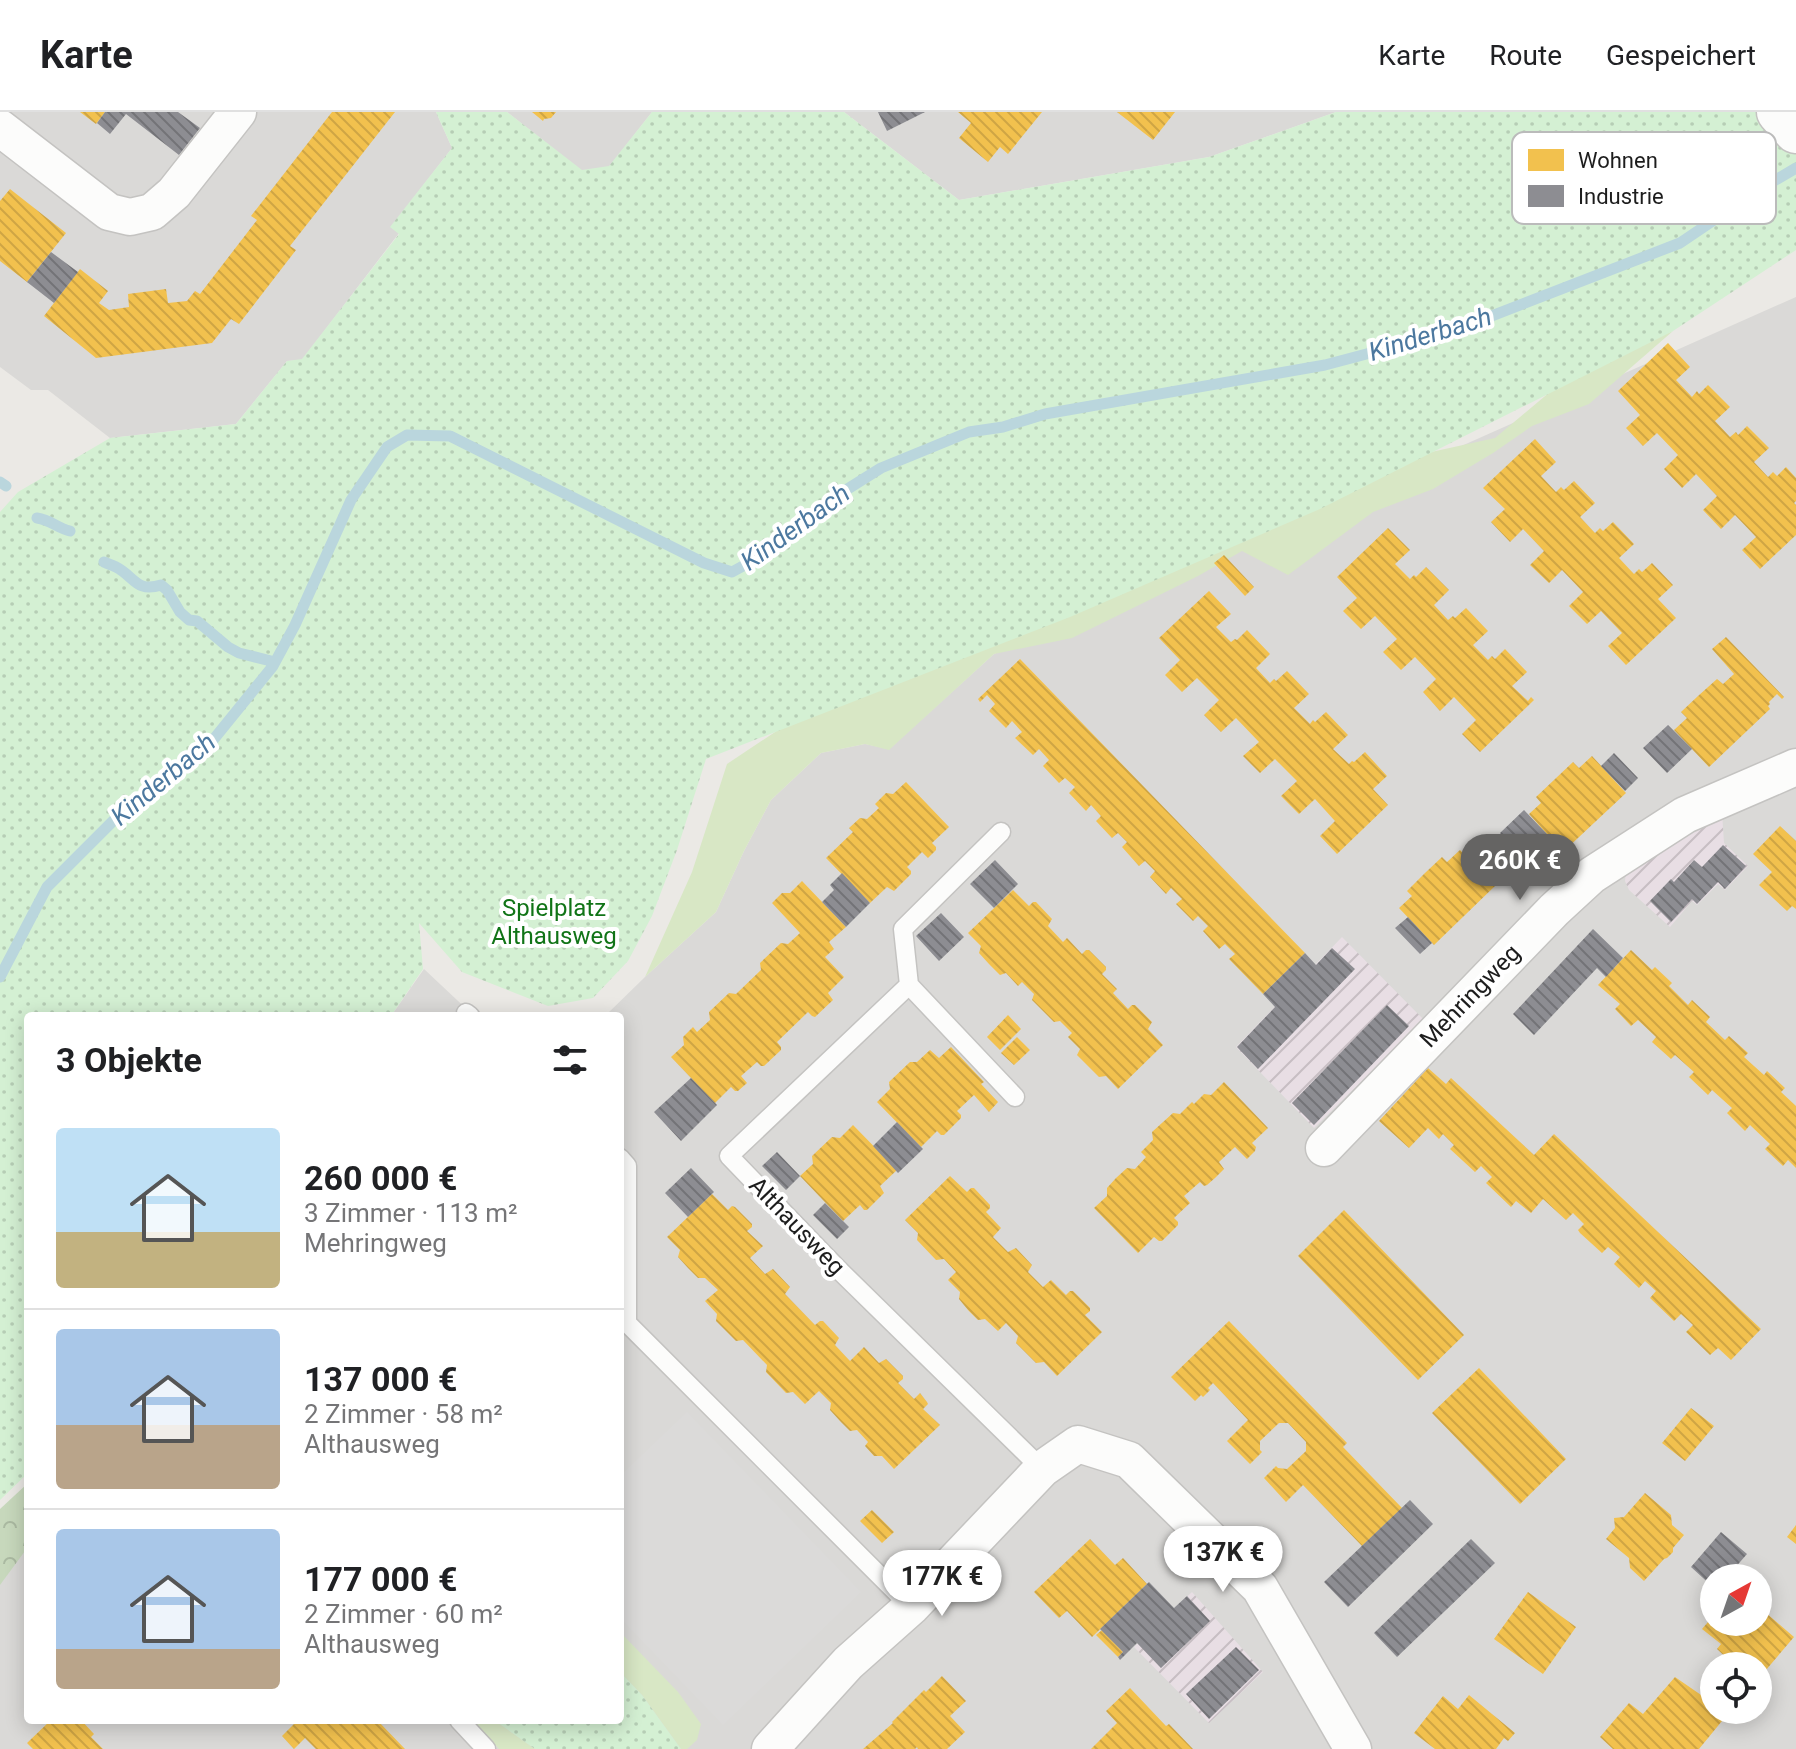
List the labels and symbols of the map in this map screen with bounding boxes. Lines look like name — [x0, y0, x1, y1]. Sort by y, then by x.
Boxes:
legend — [1512, 132, 1776, 224]
text: Wohnen — [1578, 148, 1658, 173]
text: Industrie — [1578, 184, 1664, 209]
water label: Kinderbach — [1365, 301, 1495, 367]
water label: Kinderbach — [735, 478, 855, 576]
water label: Kinderbach — [105, 727, 221, 831]
pin: 260K € — [1455, 834, 1585, 902]
park label: Spielplatz Althausweg — [491, 894, 617, 950]
street label: Mehringweg — [1414, 939, 1526, 1053]
street label: Althausweg — [743, 1171, 851, 1281]
pin: 137K € — [1158, 1526, 1288, 1594]
pin: 177K € — [877, 1550, 1007, 1618]
north arrow — [1700, 1564, 1772, 1636]

